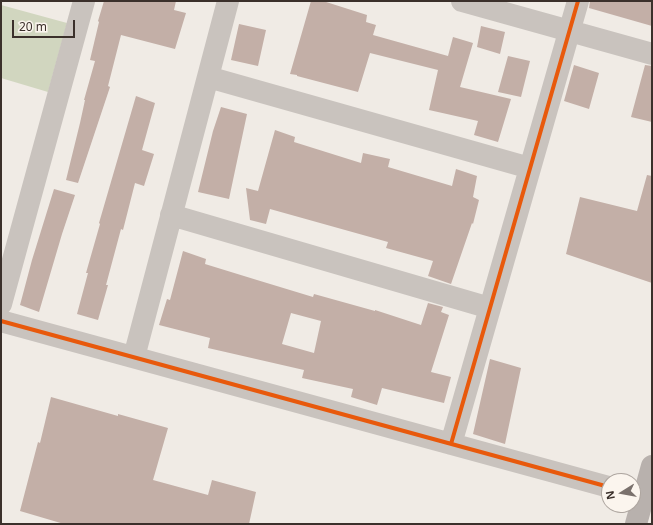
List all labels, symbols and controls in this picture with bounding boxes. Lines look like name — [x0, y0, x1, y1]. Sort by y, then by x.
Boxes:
scale bar — [14, 12, 77, 38]
text: 20 m — [19, 18, 47, 35]
north arrow — [601, 473, 641, 513]
text: N — [601, 489, 618, 501]

